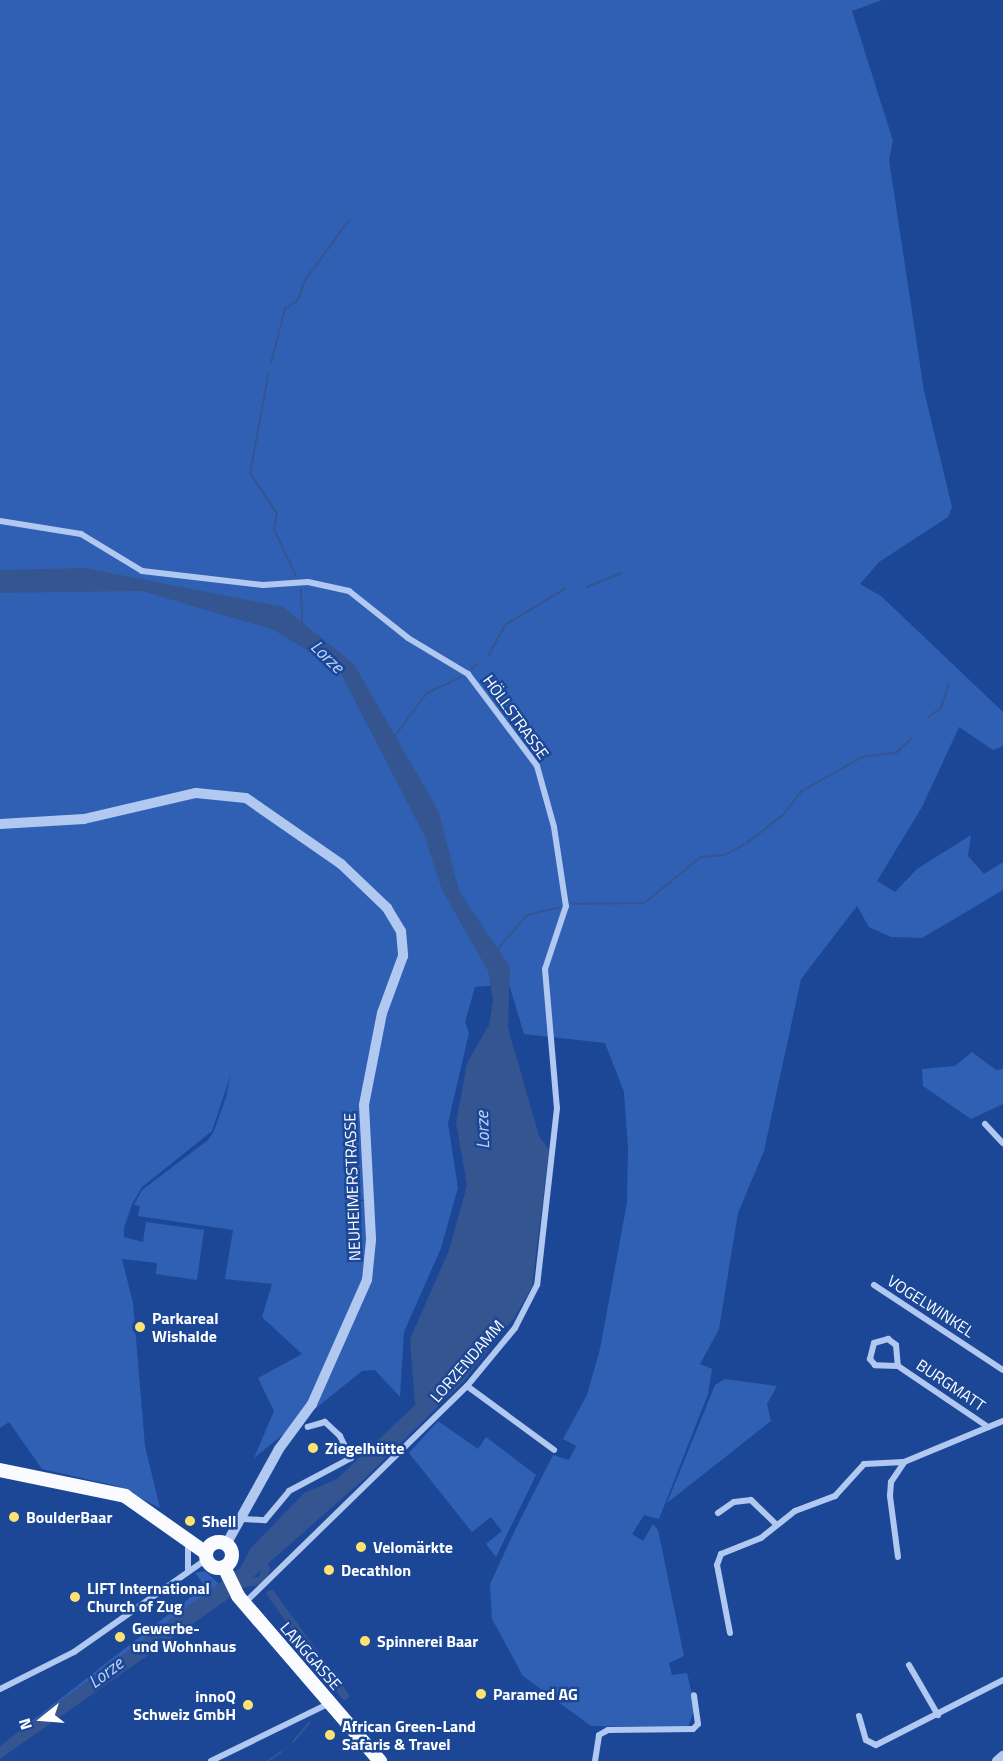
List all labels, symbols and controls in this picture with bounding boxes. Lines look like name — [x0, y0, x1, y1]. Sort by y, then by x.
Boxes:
water label: Lorze — [306, 636, 348, 678]
street label: HÖLLSTRASSE — [479, 671, 553, 763]
water label: Lorze — [472, 1111, 494, 1149]
street label: NEUHEIMERSTRASSE — [340, 1113, 364, 1261]
street label: VOGELWINKEL — [884, 1271, 978, 1341]
place label: Parkareal Wishalde — [152, 1308, 218, 1346]
street label: LORZENDAMM — [426, 1316, 508, 1406]
marker: Parkareal Wishalde — [133, 1320, 147, 1334]
street label: BURGMATT — [913, 1355, 989, 1415]
place label: Ziegelhütte — [325, 1438, 404, 1458]
marker: Ziegelhütte — [306, 1441, 320, 1455]
place label: BoulderBaar — [26, 1507, 112, 1527]
marker: BoulderBaar — [7, 1510, 21, 1524]
place label: Shell — [202, 1511, 236, 1531]
marker: Shell — [183, 1514, 197, 1528]
place label: Velomärkte — [373, 1537, 453, 1557]
marker: Velomärkte — [354, 1540, 368, 1554]
place label: Decathlon — [341, 1560, 411, 1580]
marker: Decathlon — [322, 1563, 336, 1577]
place label: LIFT International Church of Zug — [87, 1578, 210, 1616]
marker: LIFT International Church of Zug — [68, 1590, 82, 1604]
place label: Gewerbe- und Wohnhaus — [132, 1618, 236, 1656]
street label: LANGGASSE — [276, 1618, 346, 1694]
marker: Gewerbe- und Wohnhaus — [113, 1630, 127, 1644]
place label: Spinnerei Baar — [377, 1631, 478, 1651]
marker: Spinnerei Baar — [358, 1634, 372, 1648]
water label: Lorze — [84, 1653, 128, 1693]
place label: Paramed AG — [493, 1684, 578, 1704]
place label: innoQ Schweiz GmbH — [133, 1686, 236, 1724]
marker: Paramed AG — [474, 1687, 488, 1701]
north arrow — [12, 1689, 72, 1749]
marker: innoQ Schweiz GmbH — [241, 1698, 255, 1712]
text: N — [12, 1715, 38, 1733]
place label: African Green-Land Safaris & Travel — [342, 1716, 476, 1754]
marker: African Green-Land Safaris & Travel — [323, 1728, 337, 1742]

